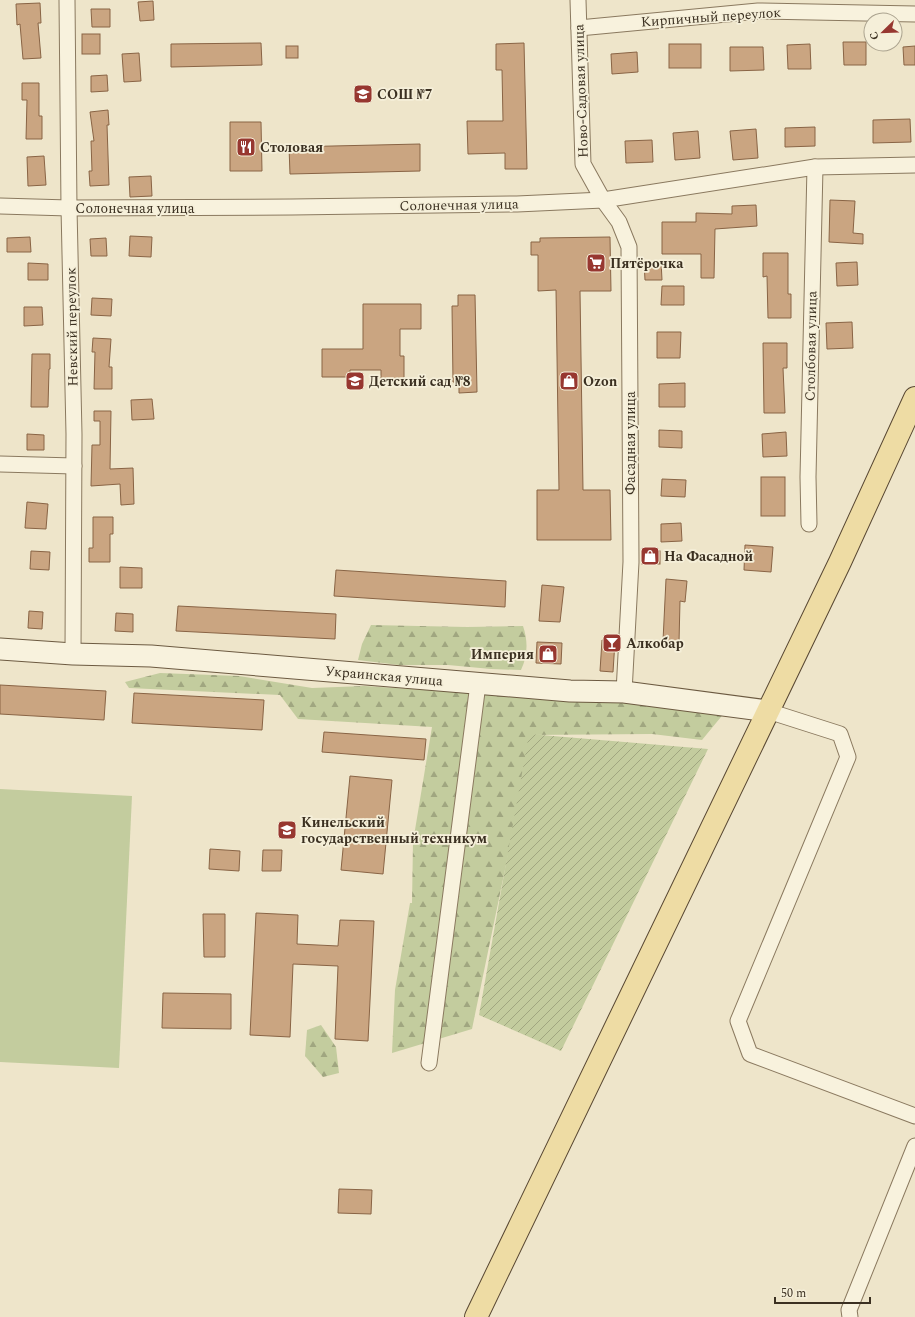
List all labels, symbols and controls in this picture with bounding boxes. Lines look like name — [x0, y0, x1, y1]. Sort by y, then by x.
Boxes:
street label: Кирпичный переулок — [640, 2, 782, 32]
north arrow — [863, 12, 903, 52]
street label: Ново-Садовая улица — [568, 24, 594, 158]
text: С — [865, 29, 884, 43]
school or university icon: СОШ №7 — [352, 83, 374, 105]
place label: СОШ №7 — [377, 84, 433, 105]
restaurant icon: Столовая — [235, 136, 257, 158]
place label: Столовая — [260, 137, 323, 158]
street label: Солонечная улица — [399, 193, 519, 217]
street label: Солонечная улица — [75, 198, 195, 219]
supermarket icon: Пятёрочка — [585, 252, 607, 274]
place label: Пятёрочка — [610, 253, 684, 274]
street label: Невский переулок — [60, 267, 84, 387]
street label: Столбовая улица — [800, 291, 822, 401]
school or university icon: Детский сад №8 — [344, 370, 366, 392]
shop icon: Ozon — [558, 370, 580, 392]
place label: Детский сад №8 — [369, 371, 471, 392]
place label: Ozon — [583, 371, 618, 392]
street label: Фасадная улица — [620, 391, 641, 495]
shop icon: На Фасадной — [639, 545, 661, 567]
place label: На Фасадной — [664, 546, 753, 567]
bar icon: Алкобар — [601, 632, 623, 654]
place label: Алкобар — [626, 633, 684, 654]
shop icon: Империя — [537, 643, 559, 665]
place label: Империя — [471, 644, 534, 665]
street label: Украинская улица — [324, 660, 444, 692]
place label: Кинельский государственный техникум — [301, 812, 488, 849]
school or university icon: Кинельский государственный техникум — [276, 819, 298, 841]
scale bar — [775, 1279, 870, 1305]
text: 50 m — [781, 1284, 806, 1303]

